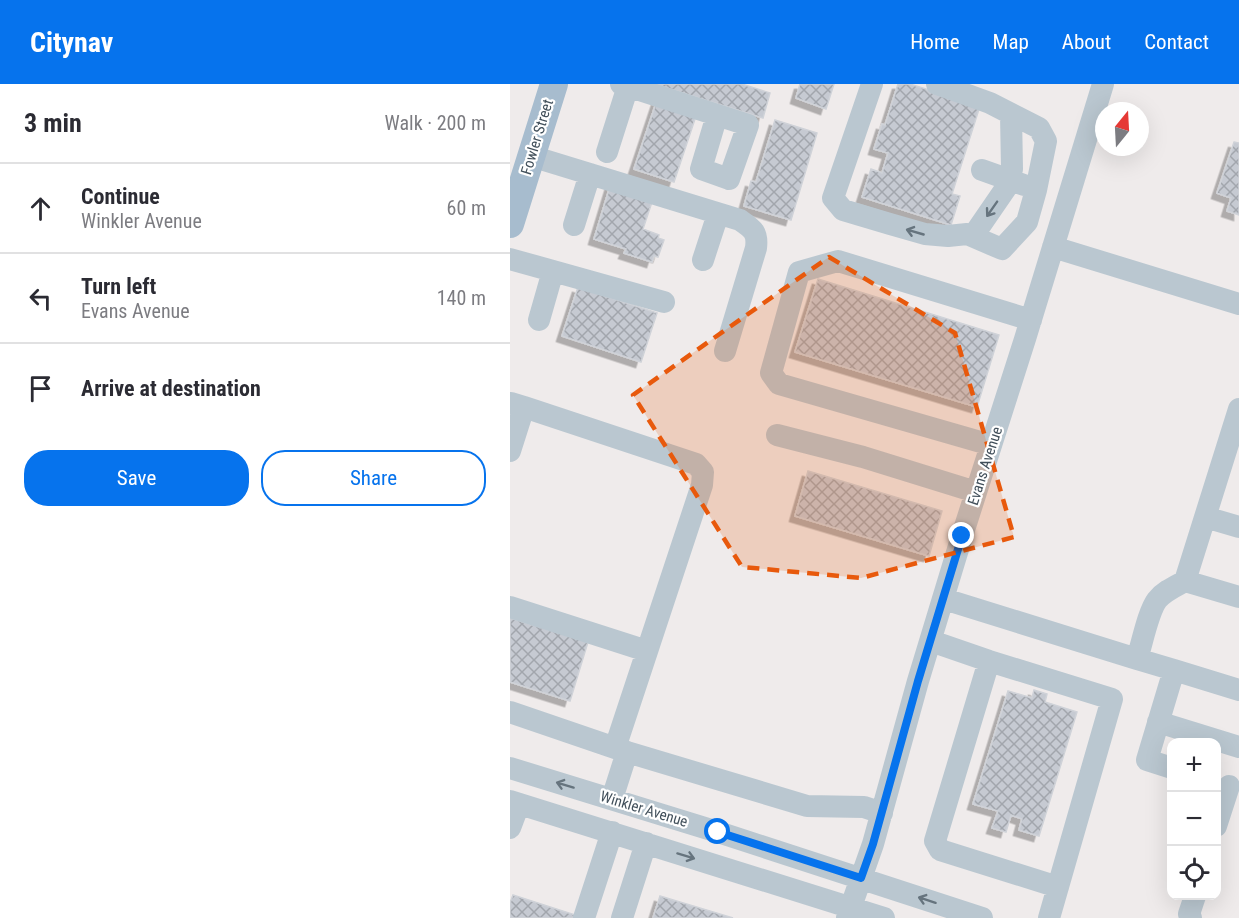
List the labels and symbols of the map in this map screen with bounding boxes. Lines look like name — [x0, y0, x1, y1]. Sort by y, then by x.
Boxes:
street label: Fowler Street — [517, 97, 557, 177]
north arrow — [1095, 102, 1149, 156]
one-way arrow — [986, 200, 998, 217]
one-way arrow — [906, 225, 925, 237]
street label: Evans Avenue — [964, 424, 1006, 508]
route end — [948, 522, 974, 548]
one-way arrow — [555, 779, 574, 790]
street label: Winkler Avenue — [598, 787, 690, 831]
route start — [704, 818, 730, 844]
one-way arrow — [676, 851, 695, 862]
one-way arrow — [918, 894, 937, 905]

